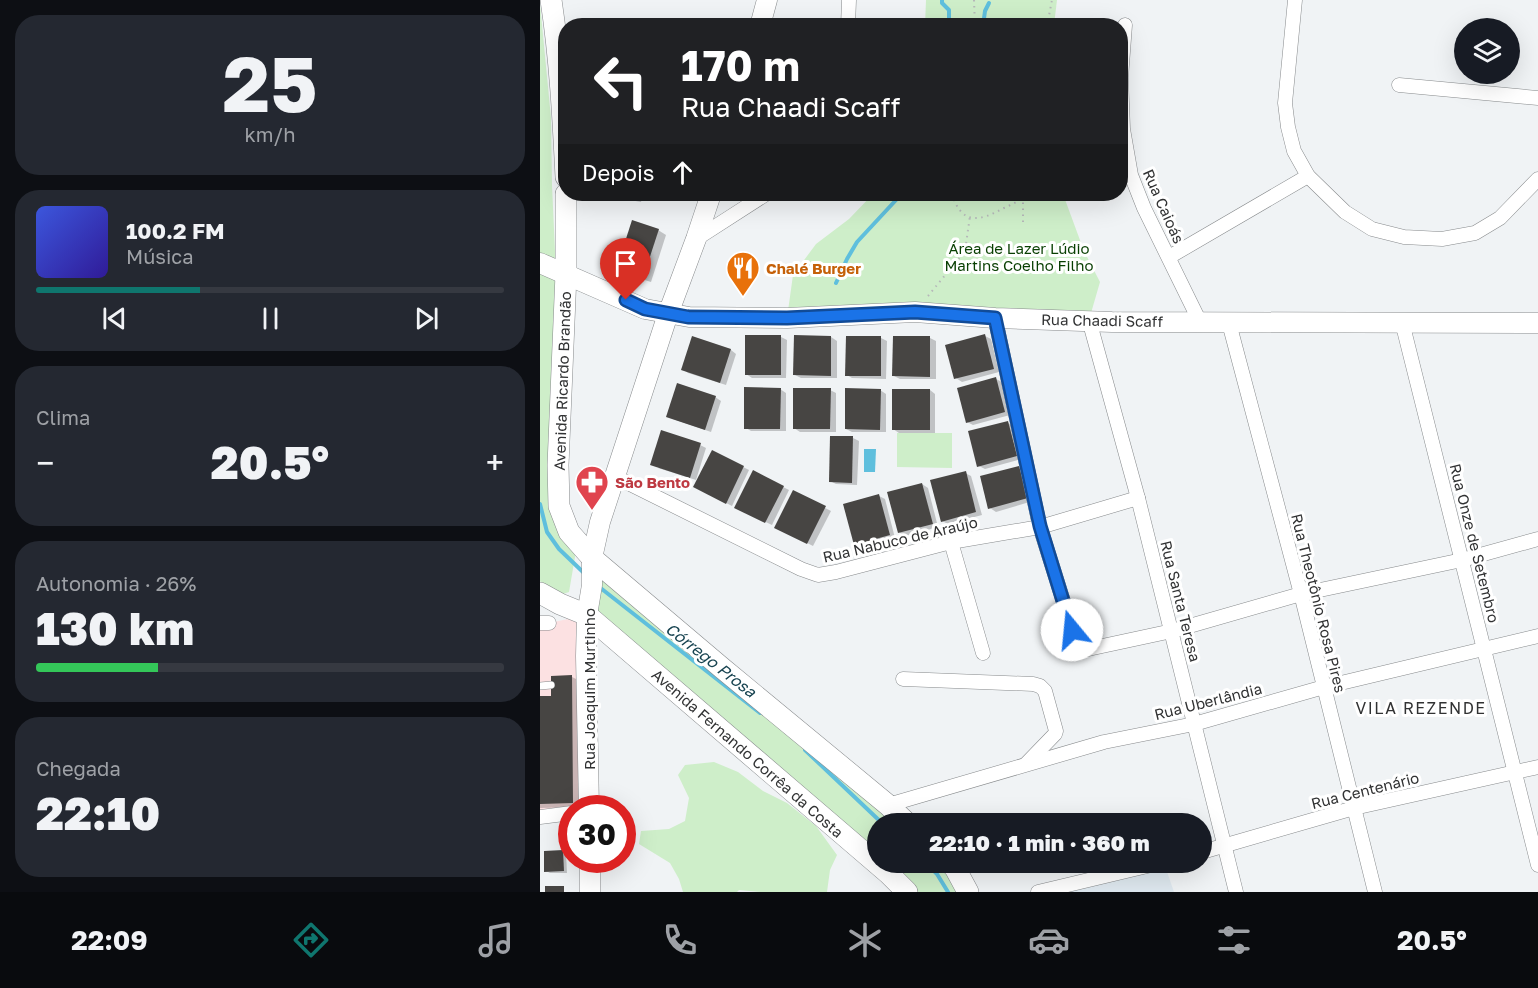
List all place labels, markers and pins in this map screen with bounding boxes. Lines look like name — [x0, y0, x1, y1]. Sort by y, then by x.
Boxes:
pin — [600, 238, 651, 300]
restaurant icon: Chalé Burger — [725, 250, 761, 297]
place label: Chalé Burger — [766, 259, 861, 277]
pharmacy icon: São Bento — [574, 464, 610, 511]
place label: São Bento — [615, 473, 690, 491]

